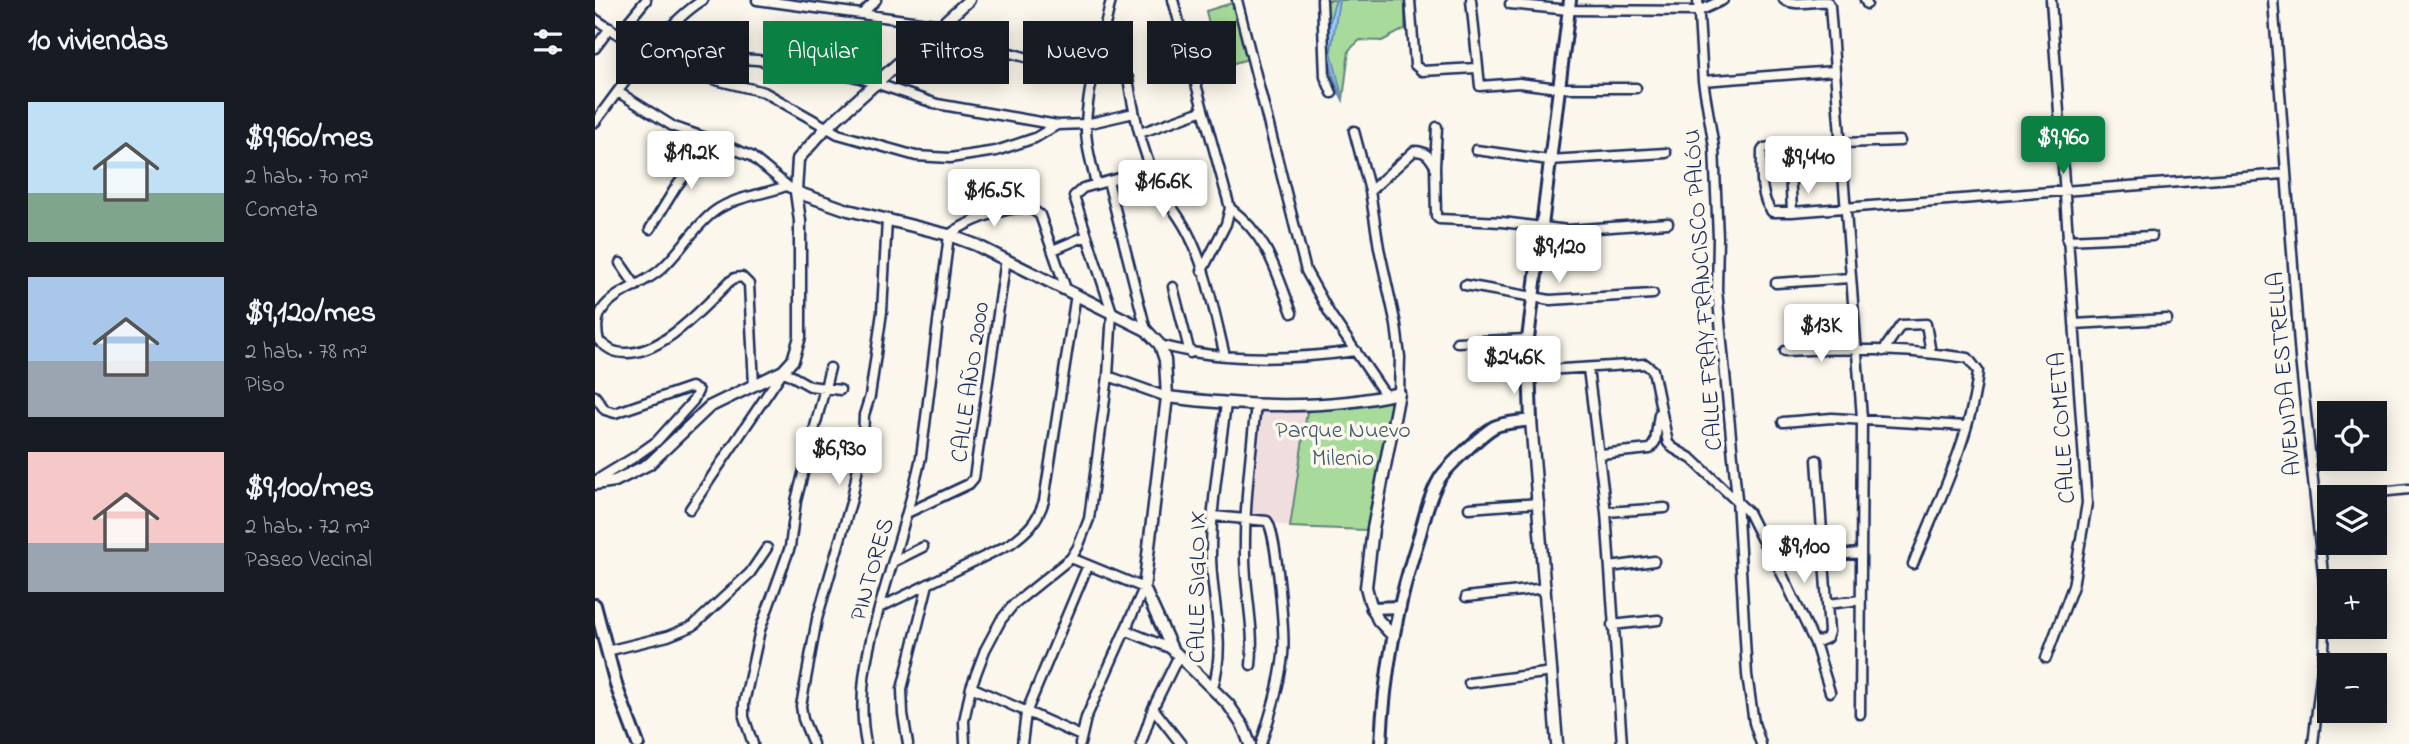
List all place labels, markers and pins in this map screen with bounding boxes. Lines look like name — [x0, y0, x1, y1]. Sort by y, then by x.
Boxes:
pin: $9,960 — [2006, 116, 2120, 176]
pin: $19.2K — [634, 132, 748, 191]
pin: $9,440 — [1751, 136, 1865, 196]
pin: $16.6K — [1106, 160, 1220, 220]
pin: $16.5K — [937, 170, 1051, 229]
pin: $9,120 — [1502, 226, 1616, 285]
pin: $13K — [1780, 304, 1862, 364]
pin: $24.6K — [1457, 336, 1571, 396]
pin: $6,930 — [782, 428, 896, 487]
pin: $9,100 — [1747, 526, 1861, 585]

